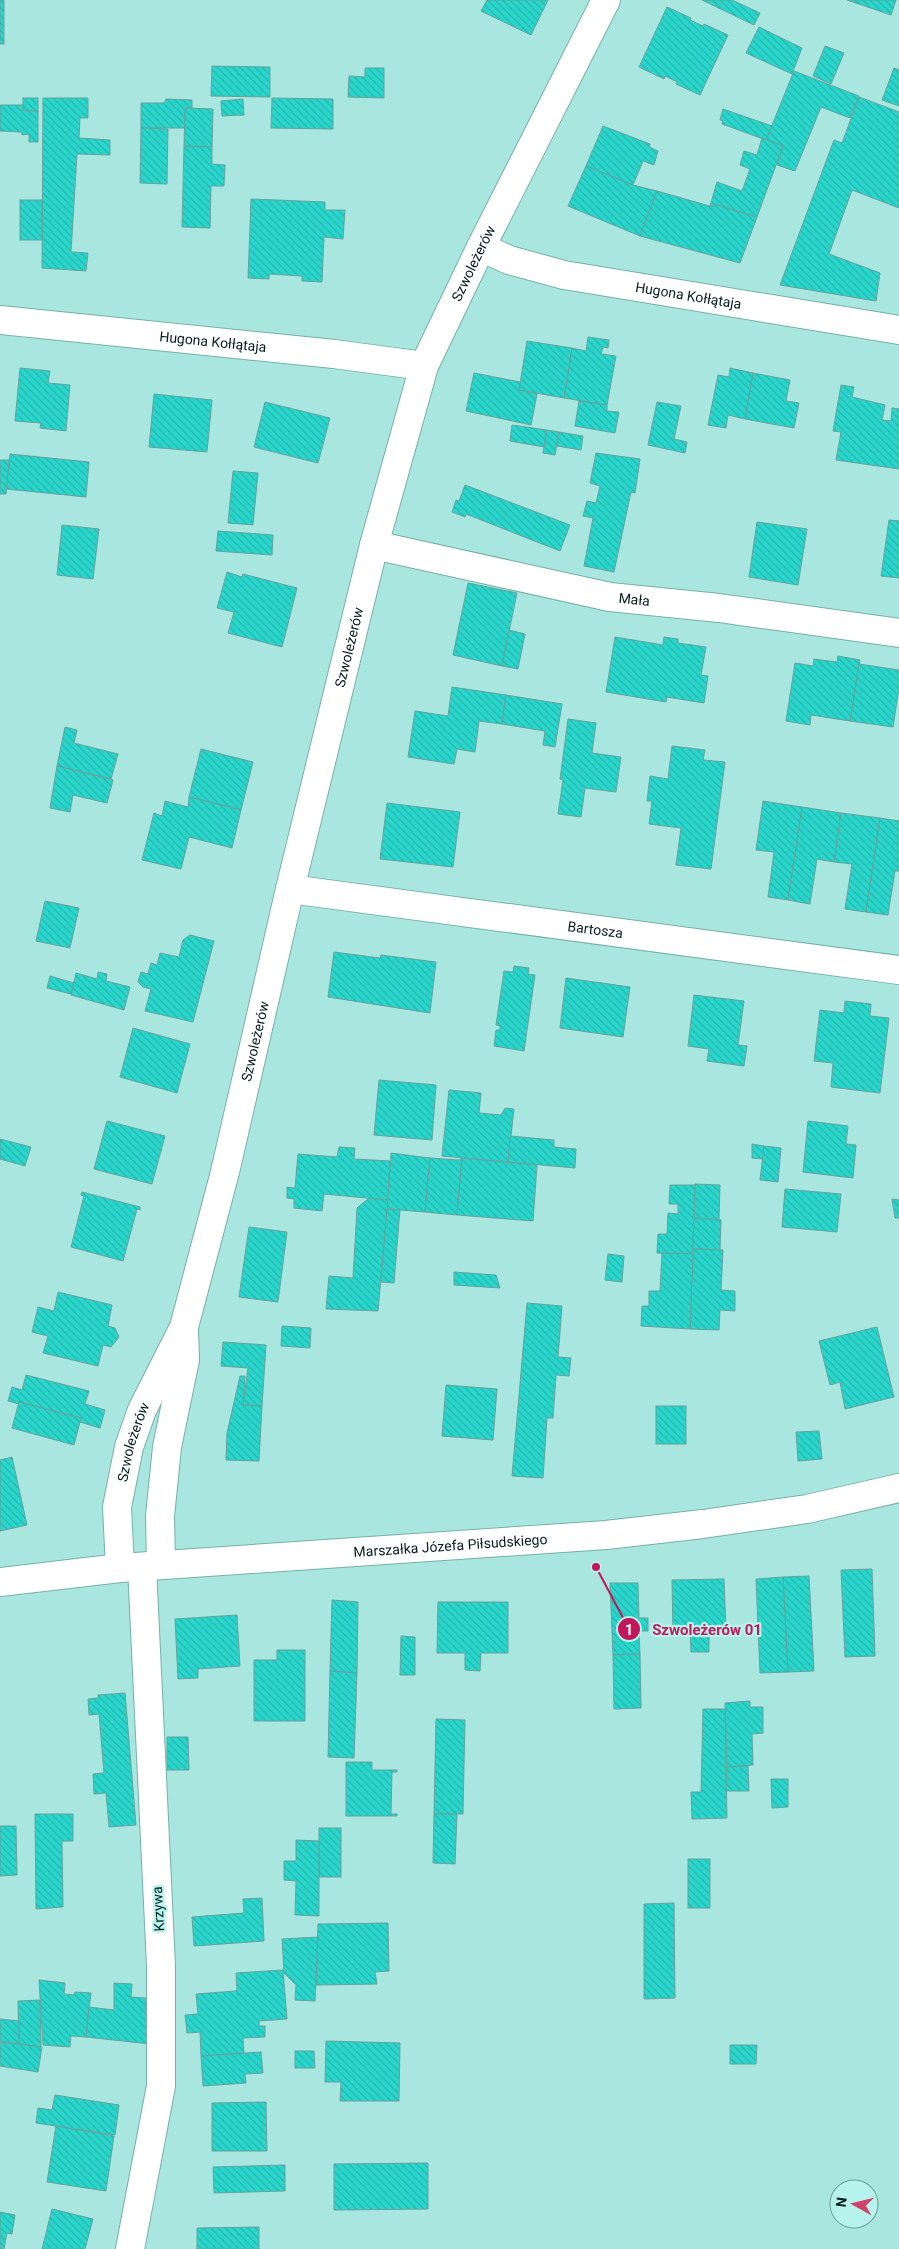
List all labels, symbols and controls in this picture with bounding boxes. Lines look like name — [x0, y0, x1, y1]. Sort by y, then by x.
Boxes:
street label: Szwoleżerów — [448, 223, 499, 304]
street label: Hugona Kołłątaja — [634, 279, 743, 312]
street label: Hugona Kołłątaja — [159, 328, 267, 355]
street label: Mała — [618, 590, 651, 609]
street label: Szwoleżerów — [332, 605, 367, 689]
street label: Bartosza — [567, 918, 624, 941]
street label: Szwoleżerów — [238, 999, 272, 1083]
street label: Szwoleżerów — [114, 1399, 153, 1483]
street label: Marszałka Józefa Piłsudskiego — [353, 1531, 548, 1560]
callout: Szwoleżerów 01 — [617, 1614, 771, 1644]
text: 1 — [625, 1621, 633, 1639]
text: Szwoleżerów 01 — [652, 1621, 762, 1639]
street label: Krzywa — [149, 1886, 167, 1932]
north arrow — [829, 2179, 879, 2229]
text: N — [833, 2196, 850, 2208]

